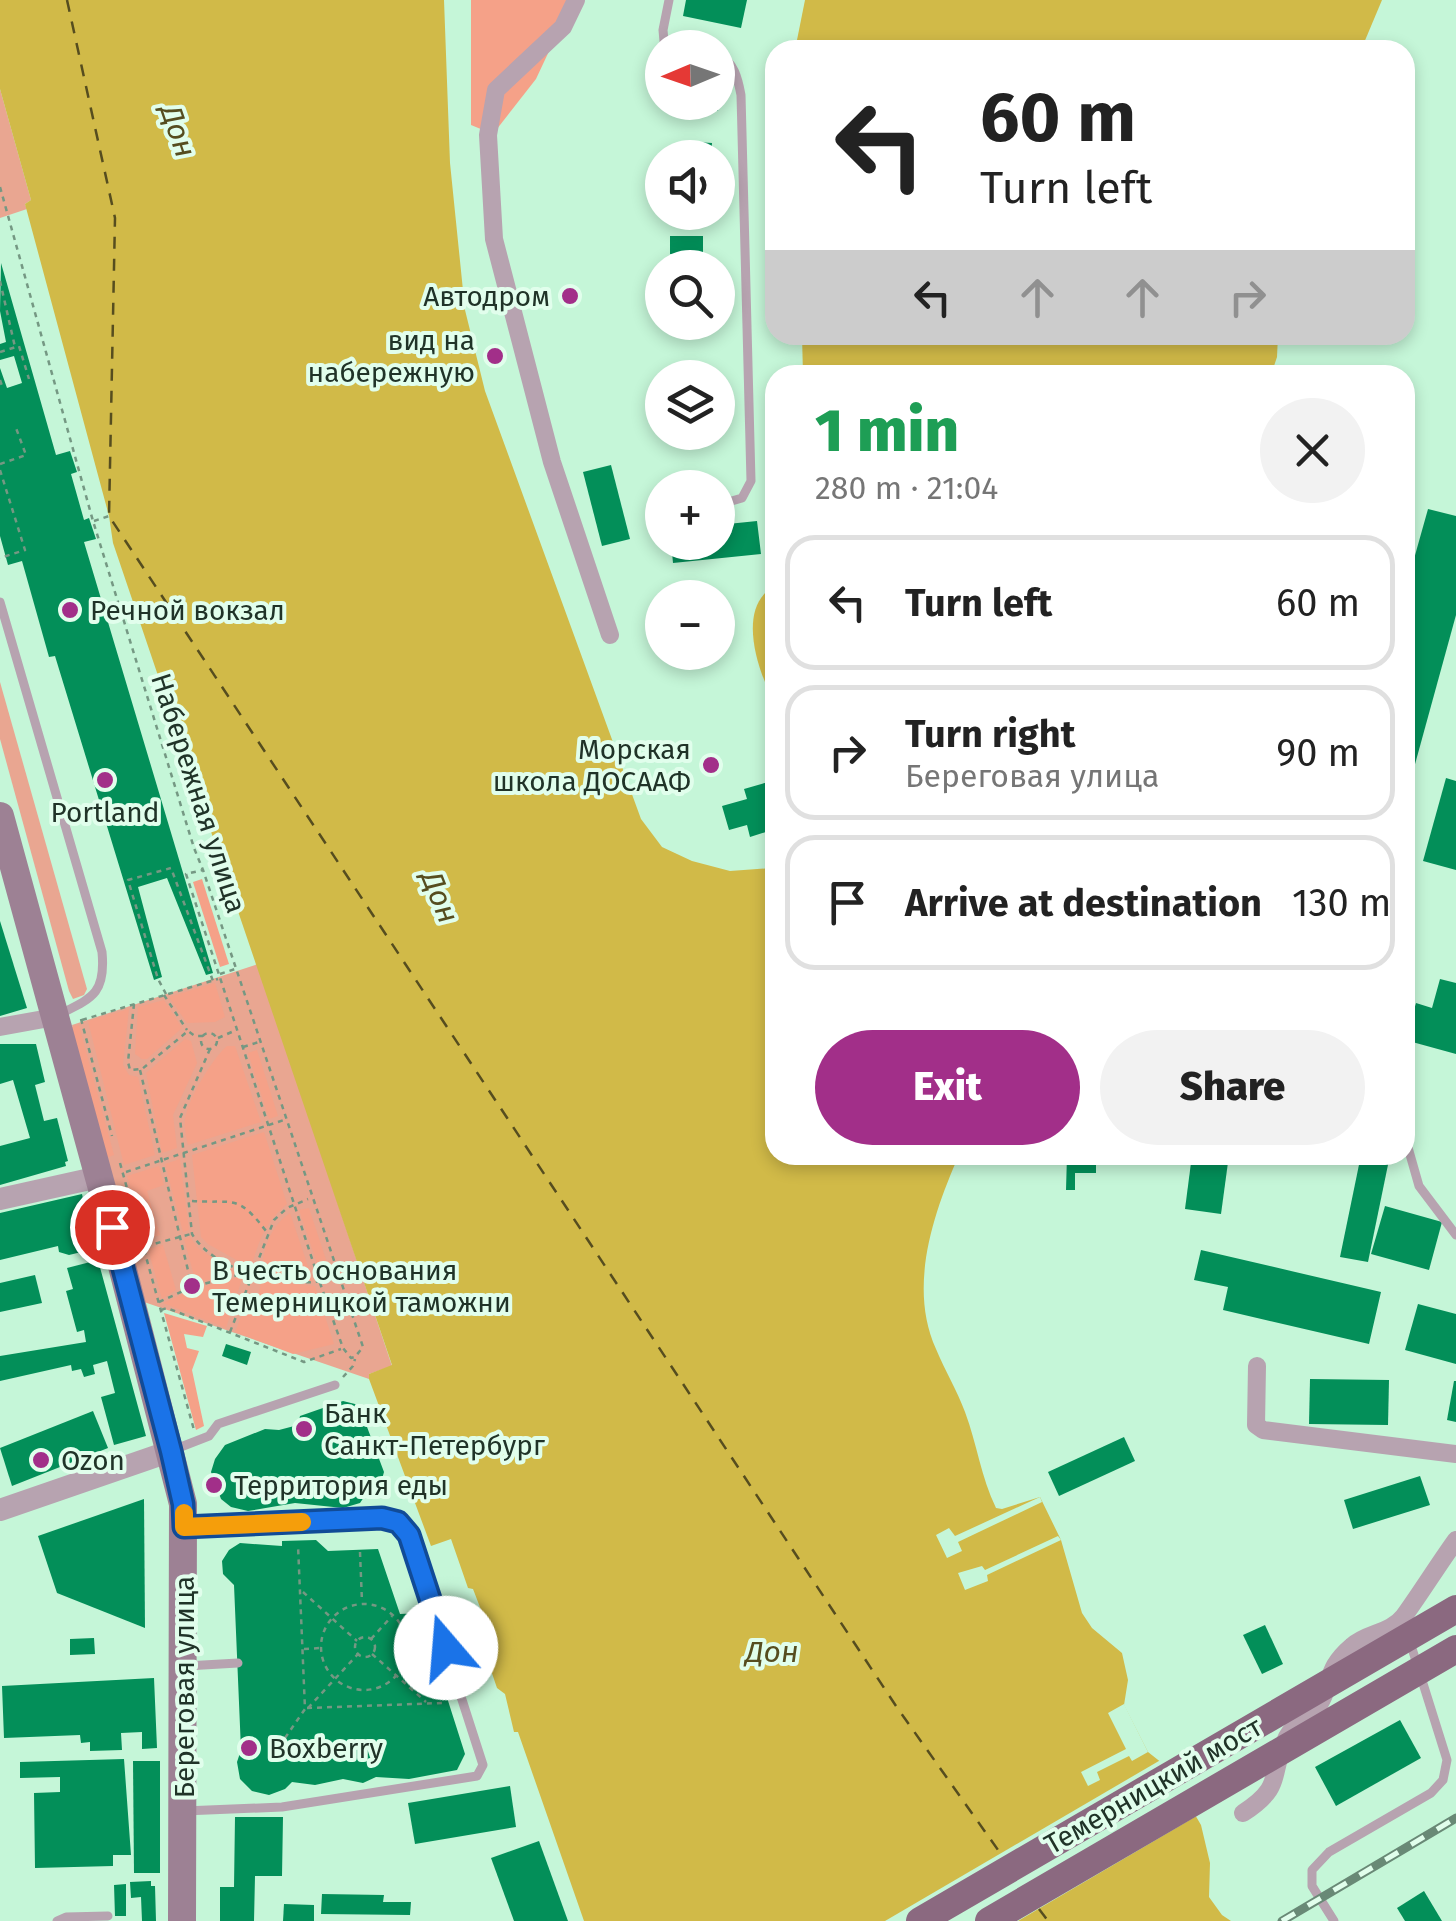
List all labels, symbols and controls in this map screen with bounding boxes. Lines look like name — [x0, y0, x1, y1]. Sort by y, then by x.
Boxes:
north arrow — [645, 30, 735, 120]
map controls — [645, 30, 735, 670]
text: 60 m — [980, 76, 1136, 160]
icon: left — [815, 80, 945, 210]
water label: Дон — [151, 97, 204, 162]
button: sound — [645, 140, 735, 230]
text: Turn left — [980, 161, 1152, 215]
button: search — [645, 250, 735, 340]
icon: left — [905, 270, 960, 325]
icon: ahead — [1010, 270, 1065, 325]
icon: ahead — [1115, 270, 1170, 325]
icon: right — [1220, 270, 1275, 325]
place label: Автодром — [423, 280, 550, 313]
marker: Автодром — [559, 285, 581, 307]
place label: вид на набережную — [308, 324, 475, 389]
marker: вид на набережную — [484, 345, 506, 367]
button: layers — [645, 360, 735, 450]
text: 1 min — [815, 395, 959, 467]
button: close — [1260, 398, 1365, 503]
text: 280 m · 21:04 — [815, 469, 998, 507]
button: + — [645, 470, 735, 560]
icon: left — [820, 575, 875, 630]
button: − — [645, 580, 735, 670]
text: Turn left — [905, 580, 1052, 626]
text: 60 m — [1276, 580, 1360, 626]
place label: Речной вокзал — [90, 594, 285, 627]
marker: Речной вокзал — [59, 599, 81, 621]
street label: Набережная улица — [144, 669, 253, 917]
text: Turn right — [905, 711, 1075, 757]
icon: right — [820, 725, 875, 780]
text: 90 m — [1276, 730, 1360, 776]
place label: Морская школа ДОСААФ — [493, 733, 691, 798]
marker: Морская школа ДОСААФ — [700, 754, 722, 776]
text: Береговая улица — [905, 757, 1159, 795]
marker: Portland — [94, 769, 116, 791]
place label: Portland — [51, 796, 159, 829]
water label: Дон — [412, 863, 467, 928]
icon: arrive — [820, 875, 875, 930]
text: Arrive at destination — [905, 880, 1262, 926]
text: 130 m — [1292, 880, 1391, 926]
button: Exit — [815, 1030, 1080, 1145]
button: Share — [1100, 1030, 1365, 1145]
pin — [70, 1185, 155, 1270]
icon: arrive — [85, 1200, 140, 1255]
place label: В честь основания Темерницкой таможни — [212, 1254, 511, 1319]
marker: В честь основания Темерницкой таможни — [181, 1275, 203, 1297]
place label: Банк Санкт-Петербург — [324, 1397, 545, 1462]
marker: Банк Санкт-Петербург — [293, 1418, 315, 1440]
place label: Ozon — [61, 1444, 125, 1477]
marker: Ozon — [30, 1449, 52, 1471]
place label: Территория еды — [234, 1469, 448, 1502]
marker: Территория еды — [203, 1474, 225, 1496]
street label: Береговая улица — [168, 1576, 201, 1798]
position arrow — [394, 1596, 498, 1700]
water label: Дон — [742, 1634, 799, 1670]
street label: Темерницкий мост — [1039, 1710, 1268, 1861]
place label: Boxberry — [269, 1732, 383, 1765]
marker: Boxberry — [238, 1737, 260, 1759]

